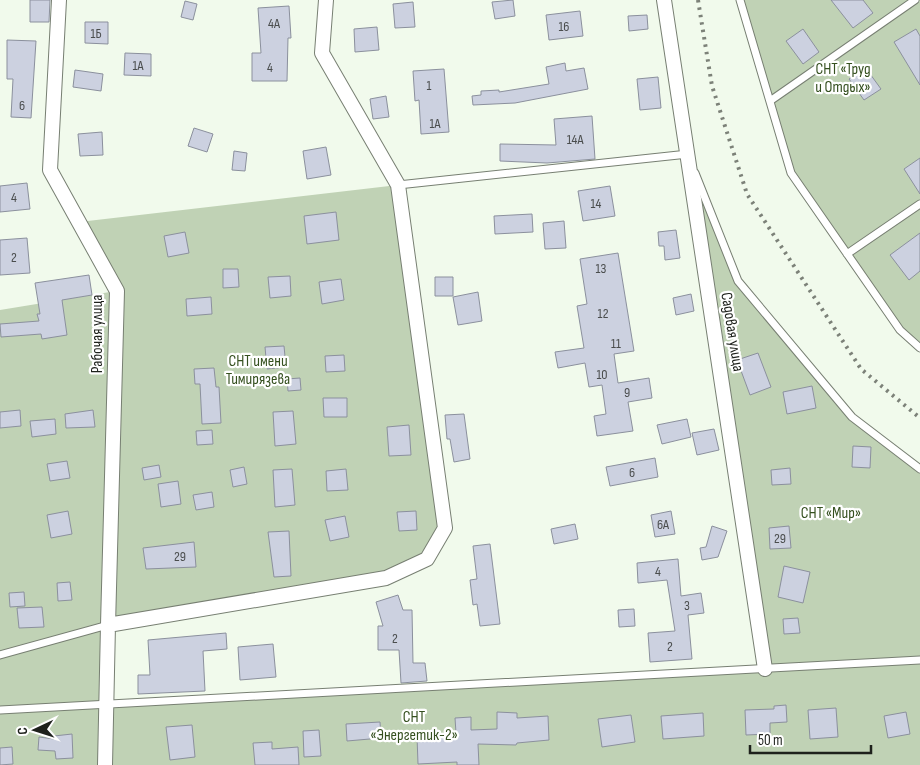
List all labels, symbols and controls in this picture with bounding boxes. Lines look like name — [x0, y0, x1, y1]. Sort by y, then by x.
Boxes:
house number: 4А — [268, 15, 281, 32]
house number: 16 — [558, 18, 570, 35]
house number: 1Б — [90, 25, 102, 42]
house number: 1А — [132, 57, 145, 74]
house number: 4 — [267, 59, 273, 76]
park label: СНТ «Труд и Отдых» — [815, 60, 871, 97]
house number: 1 — [427, 77, 432, 94]
house number: 6 — [19, 97, 25, 114]
house number: 1А — [429, 115, 442, 132]
house number: 14А — [567, 131, 584, 148]
house number: 4 — [11, 189, 17, 206]
house number: 14 — [591, 195, 602, 212]
house number: 2 — [11, 249, 17, 266]
house number: 13 — [596, 260, 607, 277]
street label: Садовая улица — [716, 291, 748, 373]
street label: Рабочая улица — [88, 295, 107, 373]
house number: 12 — [598, 305, 609, 322]
house number: 11 — [611, 335, 621, 352]
park label: СНТ имени Тимирязева — [226, 352, 290, 389]
house number: 10 — [596, 366, 608, 383]
house number: 9 — [624, 384, 630, 401]
house number: 6 — [629, 464, 635, 481]
park label: СНТ «Мир» — [801, 504, 861, 523]
house number: 6А — [657, 516, 670, 533]
house number: 29 — [774, 530, 786, 547]
house number: 29 — [174, 548, 186, 565]
house number: 4 — [655, 563, 661, 580]
house number: 3 — [684, 597, 690, 614]
house number: 2 — [392, 630, 398, 647]
house number: 2 — [667, 638, 673, 655]
north arrow — [10, 705, 60, 755]
park label: СНТ «Энергетик-2» — [370, 708, 458, 745]
scale bar — [750, 722, 871, 754]
text: С — [14, 727, 31, 735]
text: 50 m — [758, 731, 783, 750]

